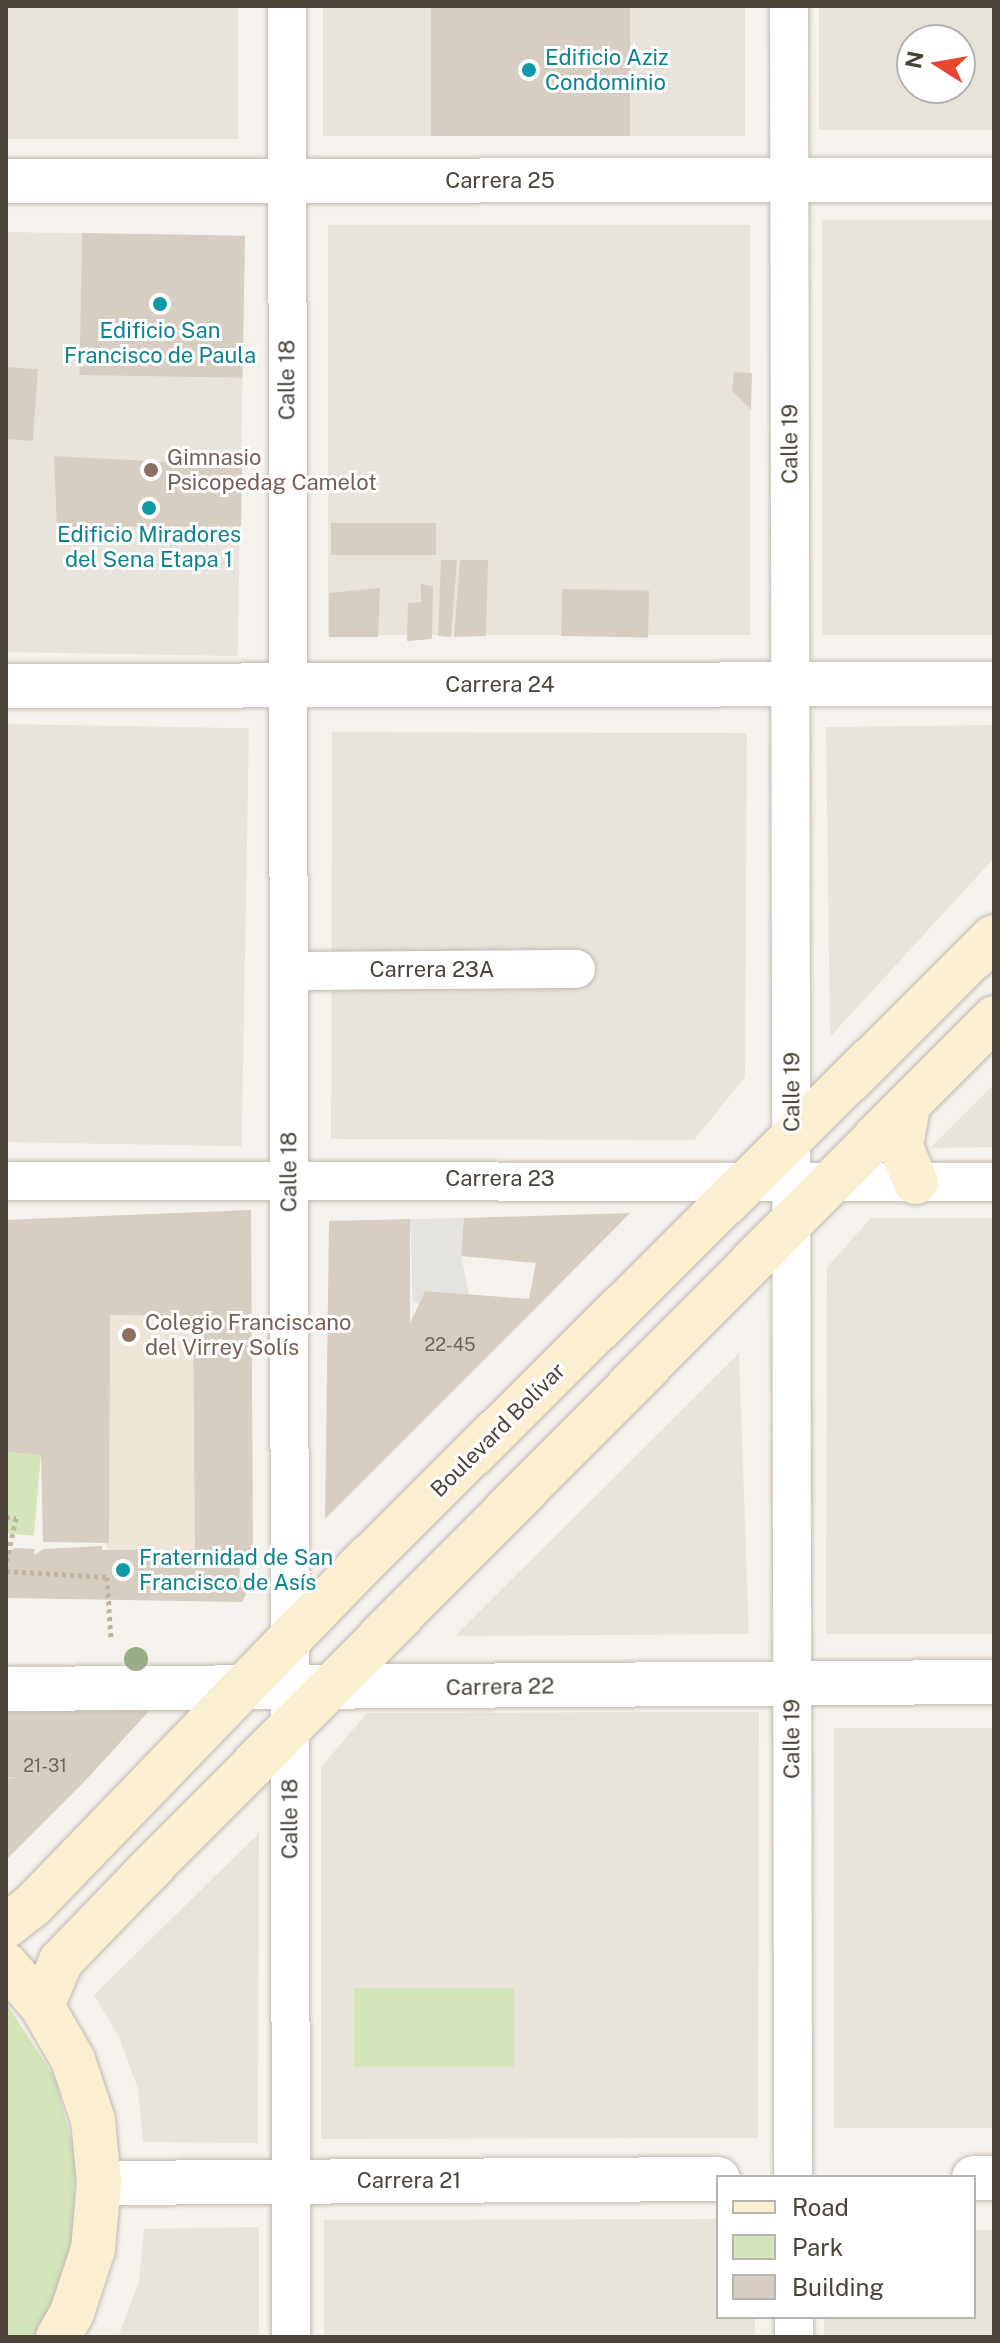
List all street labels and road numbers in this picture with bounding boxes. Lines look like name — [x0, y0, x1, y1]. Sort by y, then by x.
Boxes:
street label: Carrera 25 — [445, 168, 555, 194]
street label: Calle 18 — [274, 340, 300, 420]
street label: Calle 19 — [777, 404, 803, 484]
street label: Carrera 24 — [445, 672, 555, 698]
street label: Carrera 23A — [370, 957, 494, 983]
street label: Calle 19 — [779, 1052, 805, 1132]
street label: Calle 18 — [276, 1132, 302, 1212]
street label: Carrera 23 — [445, 1166, 555, 1192]
street label: Boulevard Bolívar — [425, 1357, 571, 1503]
street label: Carrera 22 — [445, 1673, 555, 1701]
street label: Calle 19 — [779, 1699, 805, 1779]
street label: Calle 18 — [277, 1779, 303, 1859]
street label: Carrera 21 — [357, 2168, 461, 2194]

